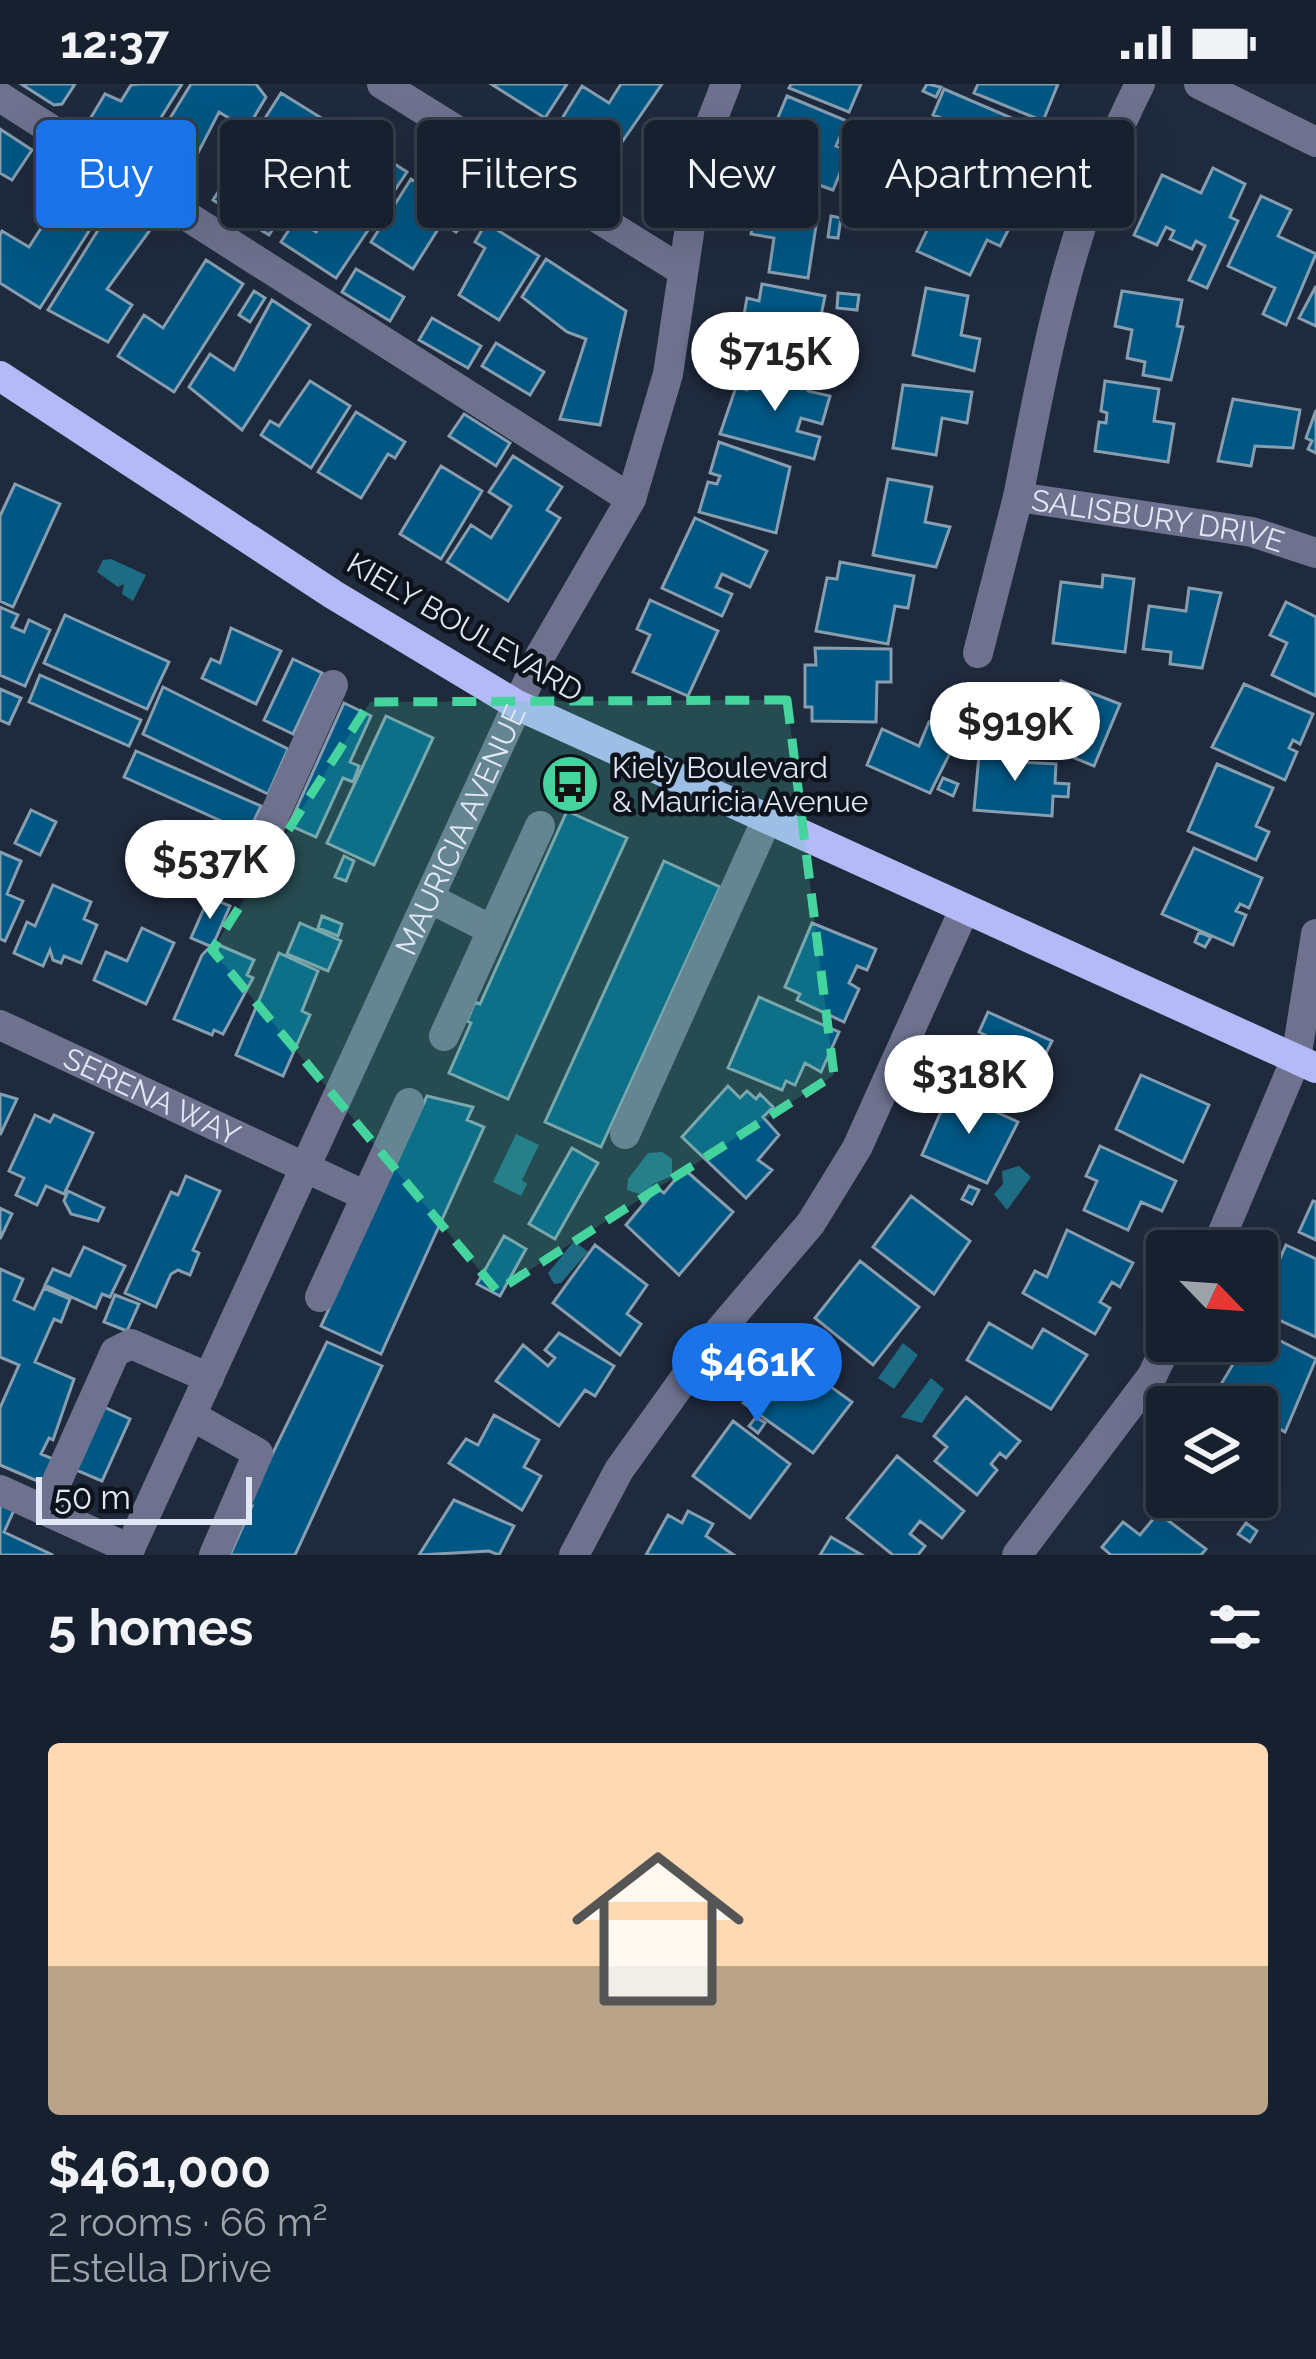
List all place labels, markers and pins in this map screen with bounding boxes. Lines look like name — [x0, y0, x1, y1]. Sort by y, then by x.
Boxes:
pin: $715K — [691, 312, 859, 414]
pin: $919K — [931, 682, 1099, 784]
place label: Kiely Boulevard & Mauricia Avenue — [612, 750, 868, 819]
bus stop icon: Kiely Boulevard & Mauricia Avenue — [539, 753, 601, 815]
pin: $537K — [126, 820, 294, 922]
pin: $318K — [885, 1035, 1053, 1137]
pin: $461K — [673, 1323, 841, 1425]

